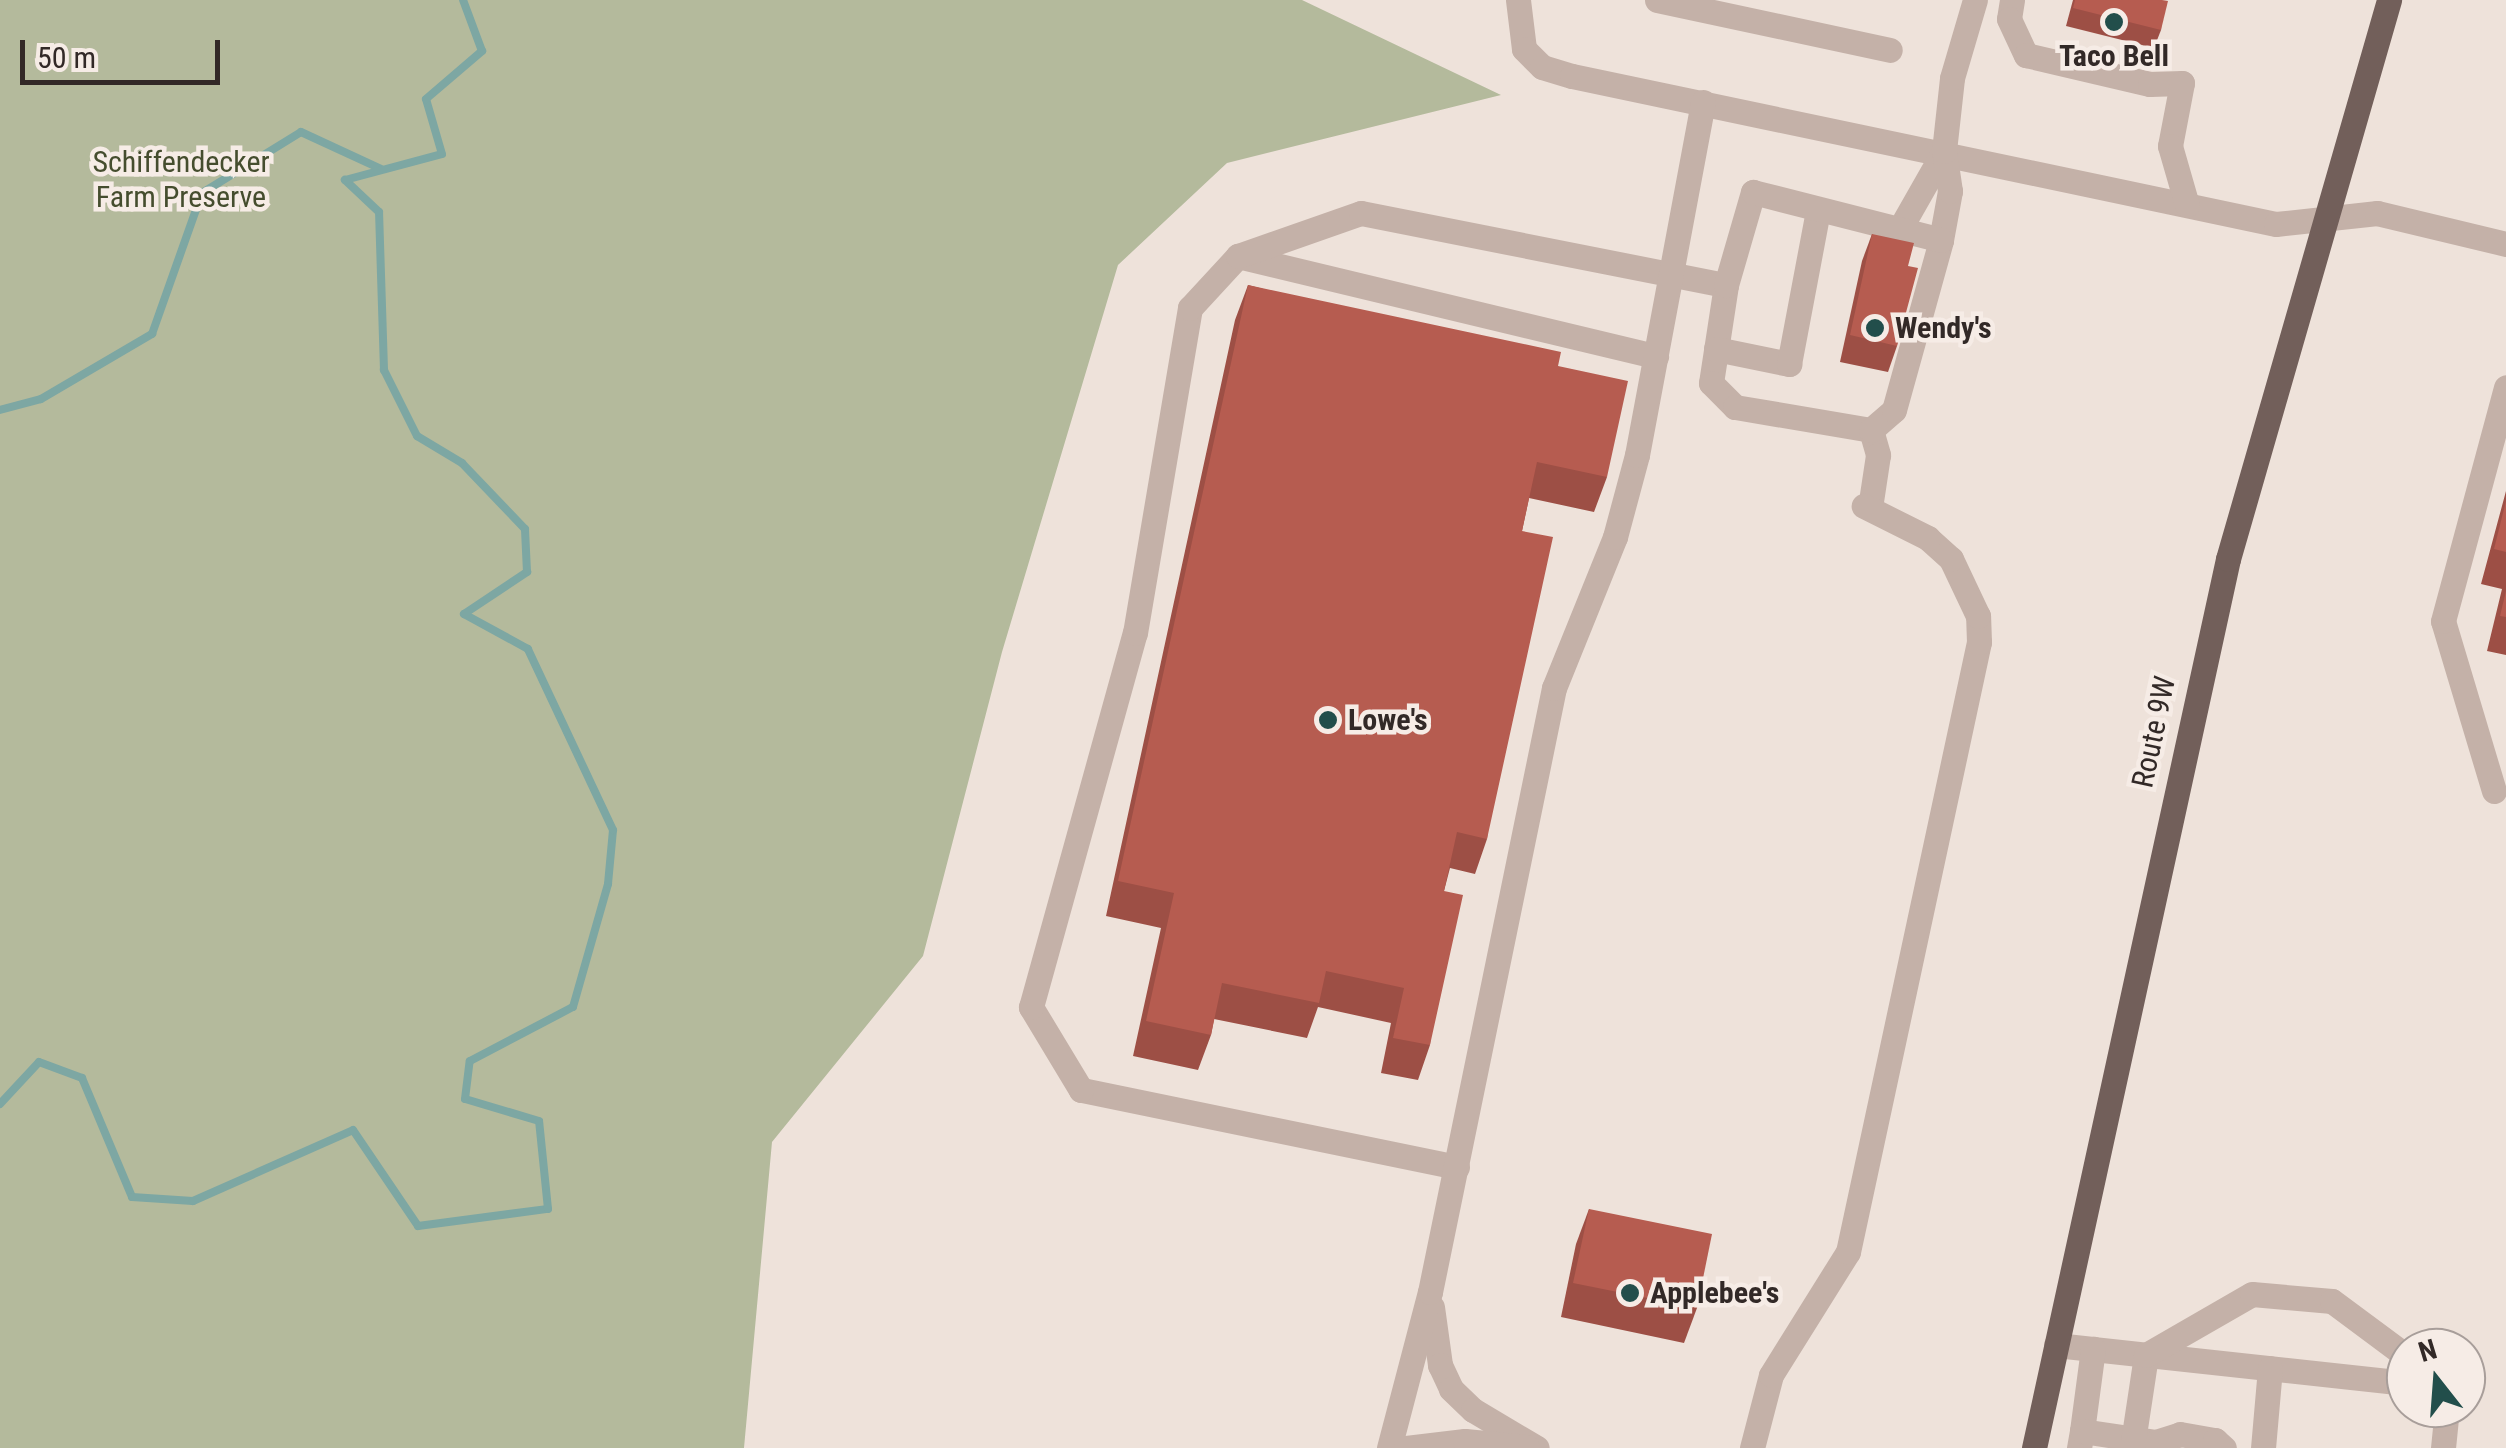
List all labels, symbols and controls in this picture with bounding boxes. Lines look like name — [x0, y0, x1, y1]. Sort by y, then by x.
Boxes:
marker: Taco Bell — [2103, 11, 2125, 33]
scale bar — [25, 20, 225, 82]
place label: Taco Bell — [2059, 38, 2169, 74]
text: 50 m — [37, 40, 96, 75]
park label: Schiffendecker Farm Preserve — [92, 144, 270, 214]
place label: Wendy's — [1895, 310, 1992, 346]
marker: Wendy's — [1864, 317, 1886, 339]
street label: Route 9W — [2125, 673, 2183, 791]
place label: Lowe's — [1348, 702, 1428, 738]
marker: Lowe's — [1317, 709, 1339, 731]
place label: Applebee's — [1650, 1275, 1779, 1311]
marker: Applebee's — [1619, 1282, 1641, 1304]
north arrow — [2386, 1328, 2486, 1428]
text: N — [2415, 1332, 2441, 1369]

